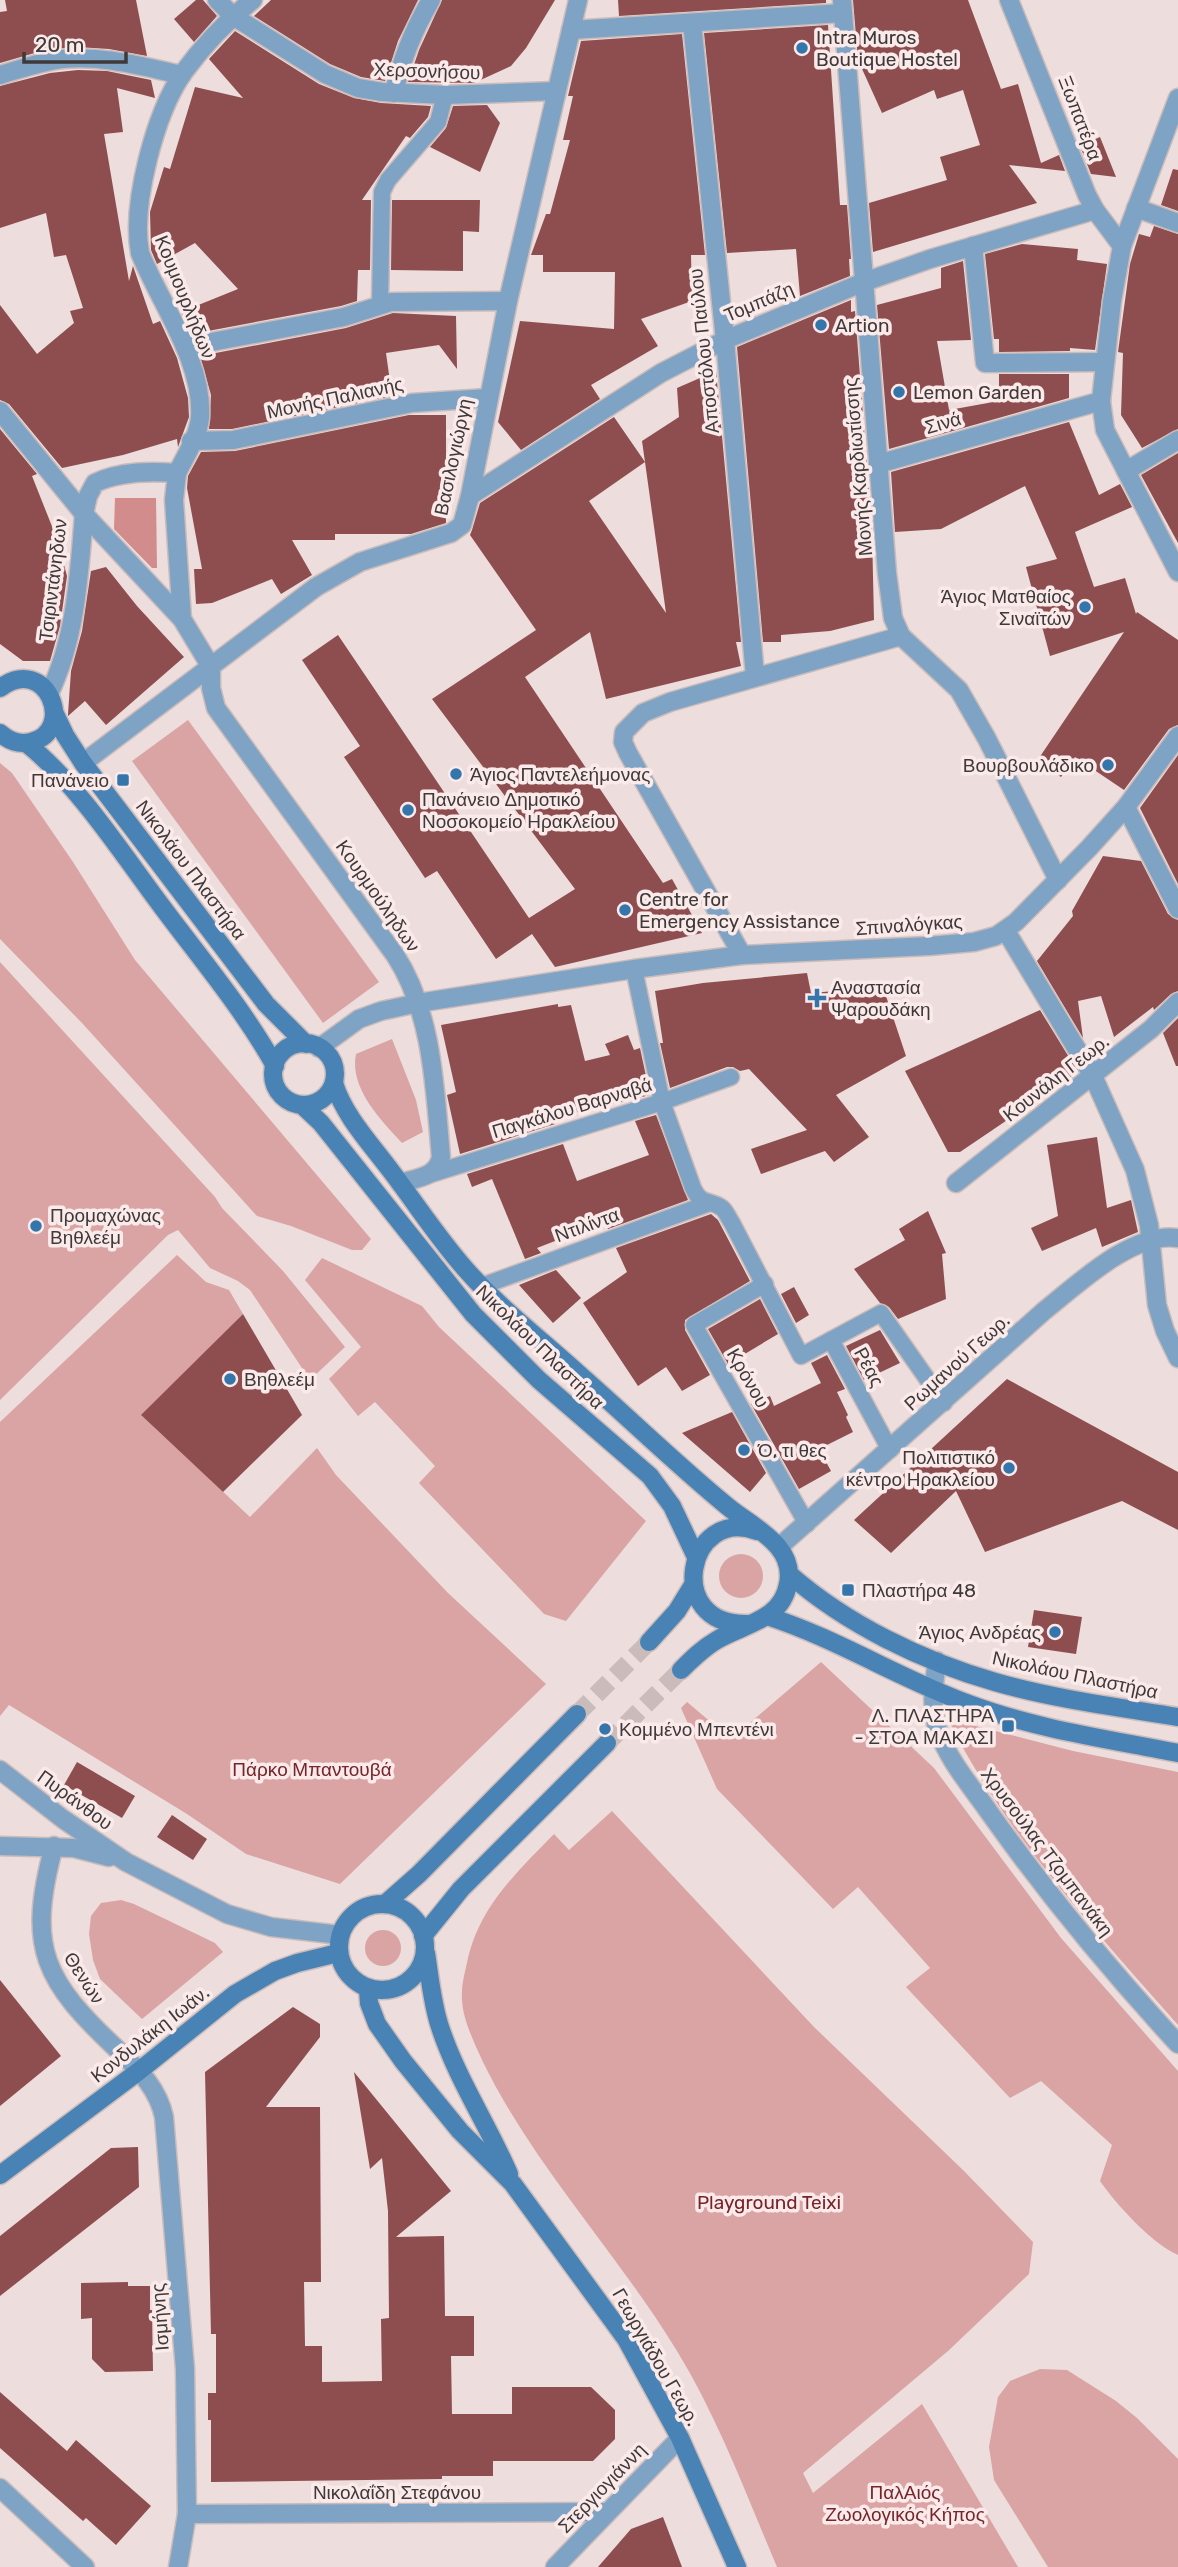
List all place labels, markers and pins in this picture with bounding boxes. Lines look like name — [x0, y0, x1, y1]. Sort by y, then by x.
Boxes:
place label: Intra Muros Boutique Hostel — [816, 26, 958, 71]
marker: Intra Muros Boutique Hostel — [794, 40, 810, 56]
place label: Artion — [835, 314, 889, 337]
marker: Artion — [813, 317, 829, 333]
place label: Lemon Garden — [913, 381, 1042, 404]
marker: Lemon Garden — [891, 384, 907, 400]
place label: Άγιος Ματθαίος Σιναϊτών — [941, 585, 1071, 630]
marker: Άγιος Ματθαίος Σιναϊτών — [1077, 599, 1093, 615]
place label: Βουρβουλάδικο — [963, 754, 1094, 777]
marker: Βουρβουλάδικο — [1100, 757, 1116, 773]
place label: Άγιος Παντελεήμονας — [470, 763, 650, 786]
marker: Άγιος Παντελεήμονας — [448, 766, 464, 782]
place label: Πανάνειο — [31, 769, 109, 792]
marker: Πανάνειο — [115, 772, 131, 788]
place label: Πανάνειο Δημοτικό Νοσοκομείο Ηρακλείου — [422, 788, 615, 833]
marker: Πανάνειο Δημοτικό Νοσοκομείο Ηρακλείου — [400, 802, 416, 818]
place label: Centre for Emergency Assistance — [639, 888, 840, 933]
marker: Centre for Emergency Assistance — [617, 902, 633, 918]
place label: Αναστασία Ψαρουδάκη — [831, 976, 931, 1021]
marker: Αναστασία Ψαρουδάκη — [809, 990, 825, 1006]
place label: Προμαχώνας Βηθλεέμ — [50, 1204, 161, 1249]
marker: Προμαχώνας Βηθλεέμ — [28, 1218, 44, 1234]
place label: Βηθλεέμ — [244, 1368, 315, 1391]
marker: Βηθλεέμ — [222, 1371, 238, 1387]
place label: Ό, τι θες — [757, 1439, 827, 1462]
marker: Ό, τι θες — [736, 1442, 752, 1458]
place label: Πολιτιστικό κέντρο Ηρακλείου — [846, 1446, 995, 1491]
marker: Πολιτιστικό κέντρο Ηρακλείου — [1001, 1460, 1017, 1476]
place label: Πλαστήρα 48 — [862, 1579, 976, 1602]
marker: Πλαστήρα 48 — [840, 1582, 856, 1598]
place label: Άγιος Ανδρέας — [919, 1621, 1041, 1644]
marker: Άγιος Ανδρέας — [1047, 1624, 1063, 1640]
place label: Λ. ΠΛΑΣΤΗΡΑ - ΣΤΟΑ ΜΑΚΑΣΙ — [855, 1704, 994, 1749]
place label: Κομμένο Μπεντένι — [619, 1718, 774, 1741]
marker: Λ. ΠΛΑΣΤΗΡΑ - ΣΤΟΑ ΜΑΚΑΣΙ — [1000, 1718, 1016, 1734]
marker: Κομμένο Μπεντένι — [597, 1721, 613, 1737]

